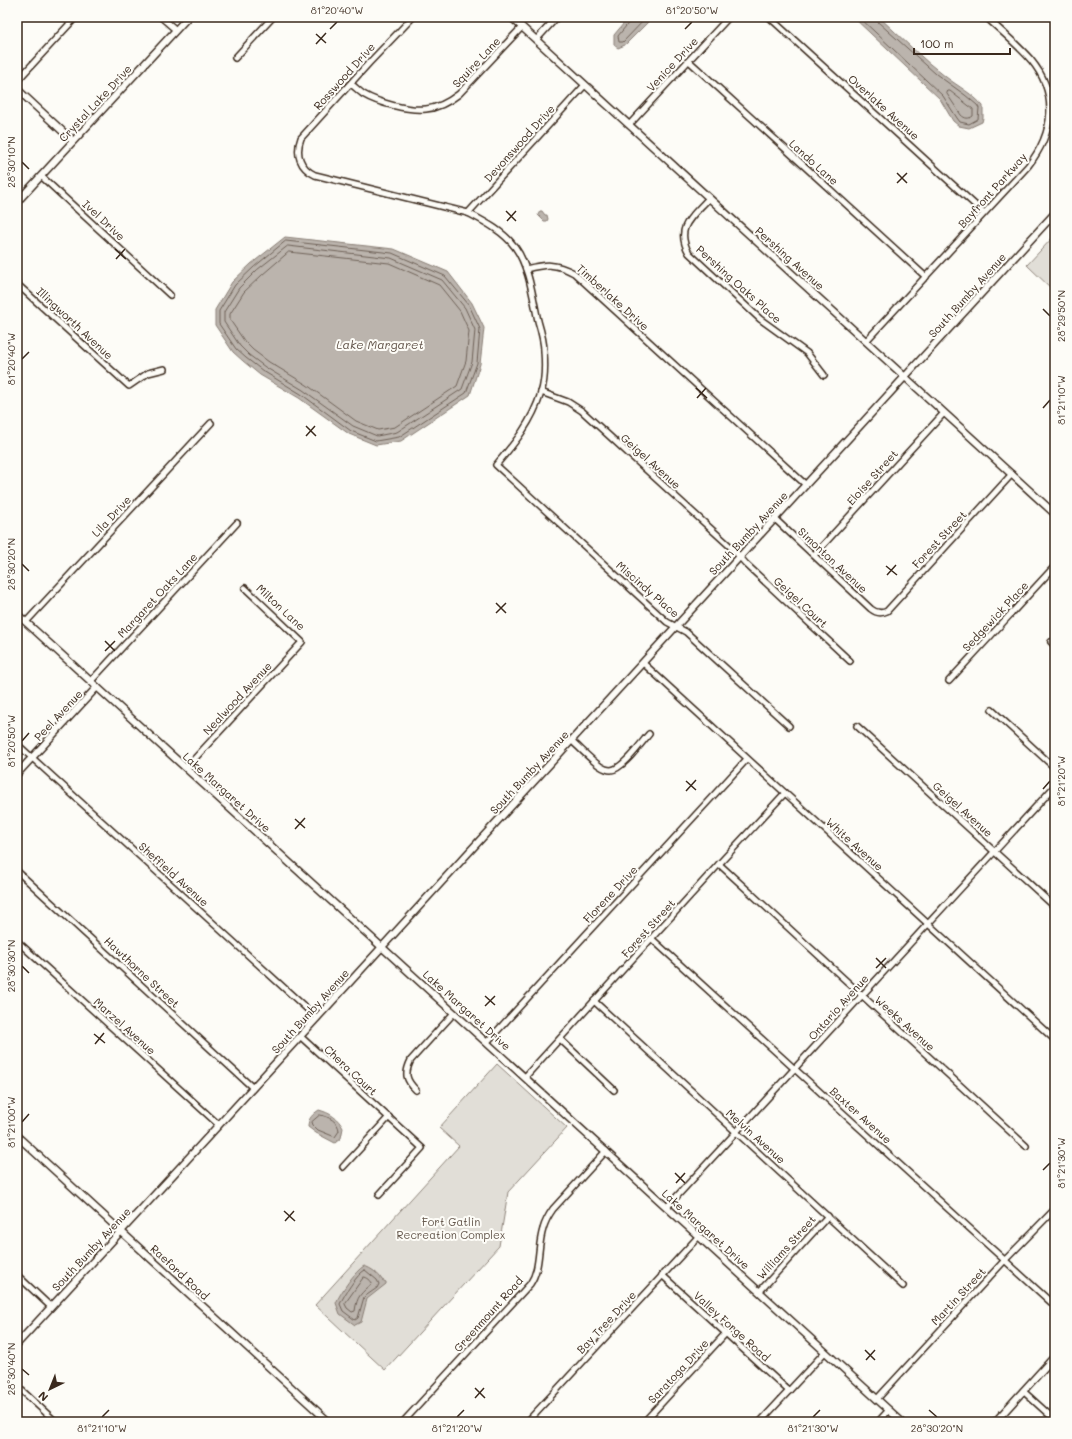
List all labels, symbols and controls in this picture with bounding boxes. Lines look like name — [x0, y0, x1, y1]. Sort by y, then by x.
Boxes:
text: 81°20'40"W — [311, 3, 364, 17]
text: 81°20'50"W — [666, 3, 719, 17]
scale bar — [914, 30, 1010, 56]
street label: Squire Lane — [449, 33, 503, 91]
street label: Venice Drive — [643, 33, 701, 94]
text: 100 m — [920, 35, 954, 51]
street label: Rosswood Drive — [310, 39, 378, 113]
street label: Crystal Lake Drive — [55, 61, 135, 145]
street label: Overlake Avenue — [845, 71, 923, 143]
street label: Devonswood Drive — [480, 101, 558, 185]
text: 28°30'10"N — [4, 136, 18, 188]
street label: Lando Lane — [786, 136, 842, 188]
street label: Bayfront Parkway — [954, 149, 1030, 231]
street label: Ivel Drive — [80, 197, 129, 244]
street label: Pershing Avenue — [752, 223, 828, 293]
street label: Pershing Oaks Place — [693, 242, 785, 326]
street label: South Bumby Avenue — [925, 249, 1009, 341]
street label: Timberlake Drive — [574, 260, 653, 334]
street label: Illingworth Avenue — [34, 284, 117, 363]
text: 28°29'50"N — [1054, 290, 1068, 342]
text: 81°20'40"W — [4, 332, 18, 385]
water label: Lake Margaret — [336, 336, 424, 352]
text: 81°21'10"W — [1054, 375, 1068, 425]
street label: Geigel Avenue — [618, 430, 684, 492]
street label: Eloise Street — [843, 446, 901, 508]
street label: South Bumby Avenue — [705, 488, 791, 578]
street label: Lila Drive — [88, 492, 134, 540]
street label: Forest Street — [908, 507, 970, 571]
street label: Simonton Avenue — [795, 524, 871, 596]
text: 28°30'20"N — [4, 538, 18, 590]
street label: Margaret Oaks Lane — [114, 549, 200, 641]
street label: Miscindy Place — [613, 557, 683, 621]
street label: Geigel Court — [771, 573, 831, 631]
street label: Sedgewick Place — [959, 578, 1031, 654]
street label: Milton Lane — [253, 581, 309, 634]
street label: Nealwood Avenue — [199, 658, 275, 738]
street label: Peel Avenue — [30, 686, 86, 744]
text: 81°20'50"W — [4, 714, 18, 767]
street label: South Bumby Avenue — [486, 727, 572, 817]
street label: Lake Margaret Drive — [180, 749, 274, 835]
text: 81°21'20"W — [1054, 755, 1068, 806]
street label: Geigel Avenue — [930, 778, 996, 840]
street label: White Avenue — [823, 814, 887, 874]
street label: Sheffield Avenue — [136, 839, 212, 910]
street label: Florene Drive — [580, 862, 641, 926]
street label: Forest Street — [618, 895, 678, 960]
street label: Hawthorne Street — [101, 933, 183, 1011]
text: 28°30'30"N — [4, 940, 18, 992]
street label: South Bumby Avenue — [268, 965, 352, 1057]
street label: Lake Margaret Drive — [420, 967, 514, 1053]
street label: Ontario Avenue — [804, 971, 872, 1043]
street label: Weeks Avenue — [872, 992, 938, 1054]
street label: Marzel Avenue — [91, 994, 159, 1058]
street label: Chera Court — [321, 1041, 381, 1099]
street label: Baxter Avenue — [827, 1083, 895, 1147]
text: 81°21'00"W — [4, 1096, 18, 1148]
street label: Melvin Avenue — [723, 1105, 789, 1167]
text: 81°21'30"W — [1054, 1137, 1068, 1188]
street label: Lake Margaret Drive — [659, 1186, 753, 1272]
street label: South Bumby Avenue — [48, 1204, 134, 1294]
street label: Williams Street — [753, 1212, 819, 1282]
park label: Fort Gatlin Recreation Complex — [397, 1214, 506, 1242]
street label: Raeford Road — [147, 1241, 213, 1303]
street label: Martin Street — [927, 1264, 989, 1328]
street label: Greenmount Road — [450, 1273, 526, 1355]
street label: Bay Tree Drive — [573, 1287, 639, 1357]
street label: Valley Forge Road — [691, 1288, 773, 1364]
street label: Saratoga Drive — [644, 1336, 712, 1406]
text: 28°30'40"N — [4, 1343, 18, 1395]
north arrow — [30, 1369, 70, 1409]
text: N — [35, 1388, 51, 1405]
text: 81°21'10"W — [77, 1421, 127, 1435]
text: 81°21'20"W — [432, 1421, 483, 1435]
text: 81°21'30"W — [788, 1421, 839, 1435]
text: 28°30'20"N — [911, 1421, 963, 1435]

